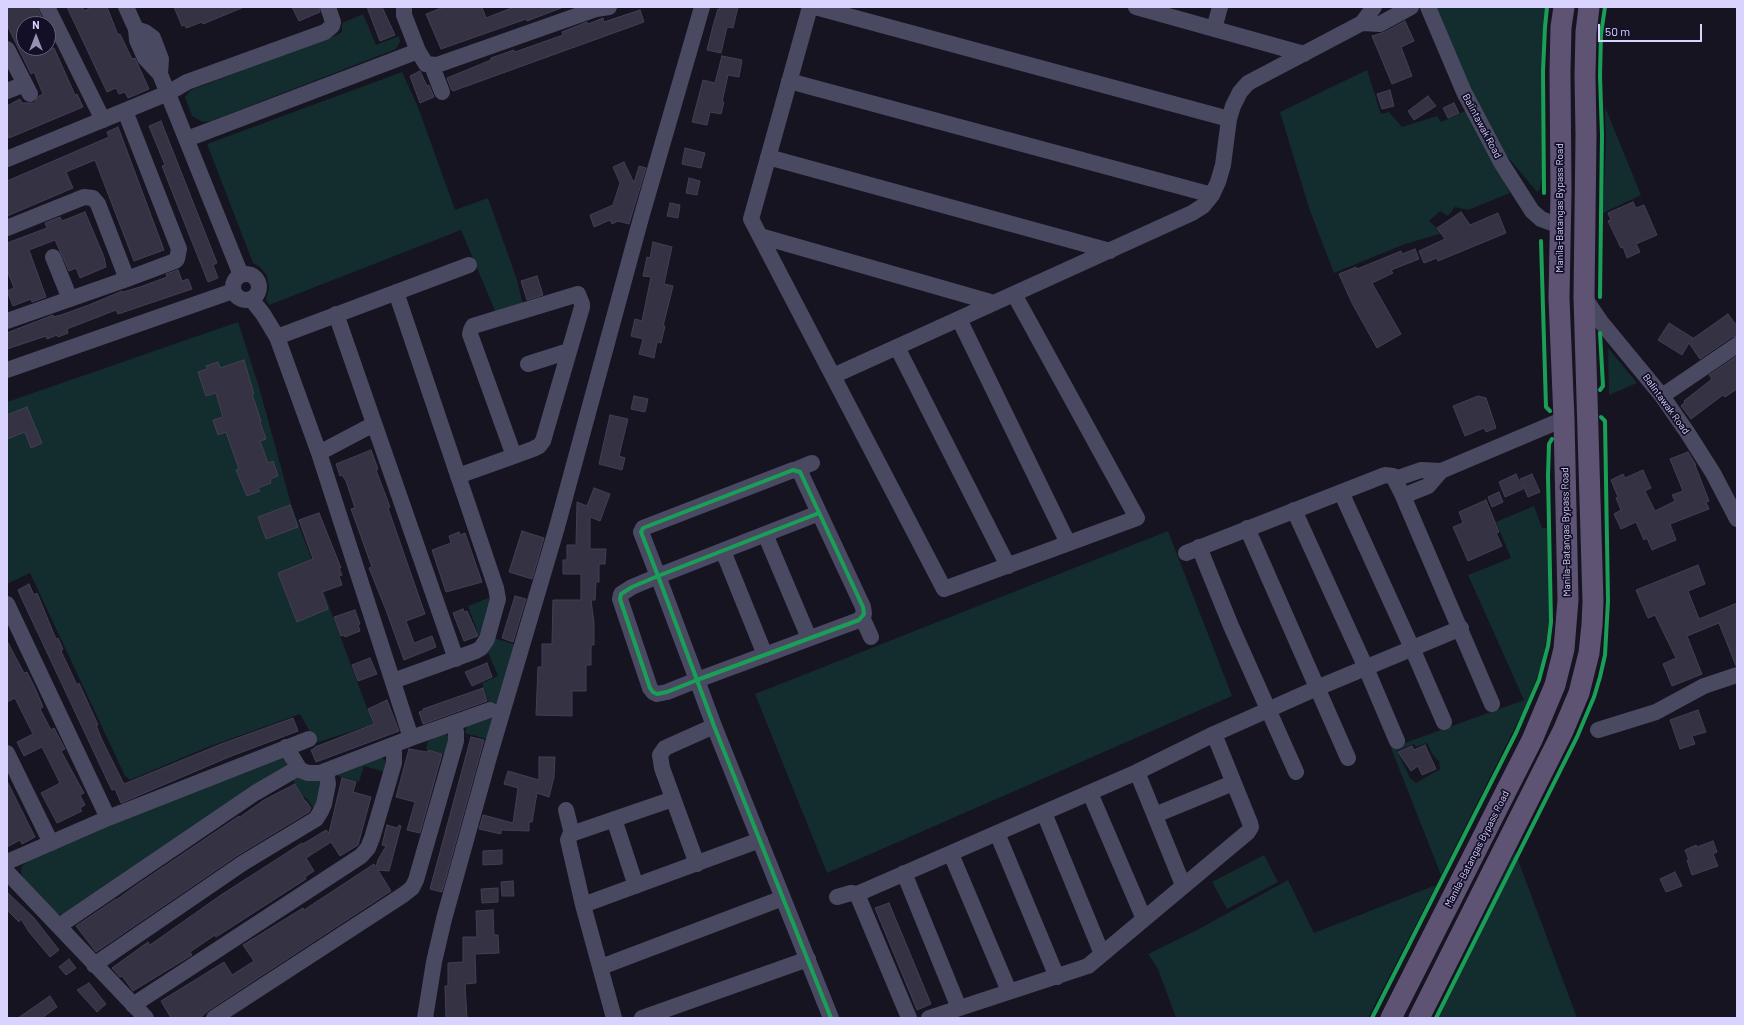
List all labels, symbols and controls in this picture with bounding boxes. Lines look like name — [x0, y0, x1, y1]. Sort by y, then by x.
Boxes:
north arrow — [16, 16, 56, 56]
scale bar — [1600, 16, 1704, 42]
text: N — [32, 18, 40, 31]
text: 50 m — [1605, 24, 1630, 38]
street label: Balintawak Road — [1460, 92, 1504, 160]
street label: Manila-Batangas Bypass Road — [1554, 143, 1566, 273]
street label: Balintawak Road — [1640, 372, 1692, 436]
street label: Manila-Batangas Bypass Road — [1559, 467, 1573, 597]
street label: Manila-Batangas Bypass Road — [1442, 789, 1512, 909]

